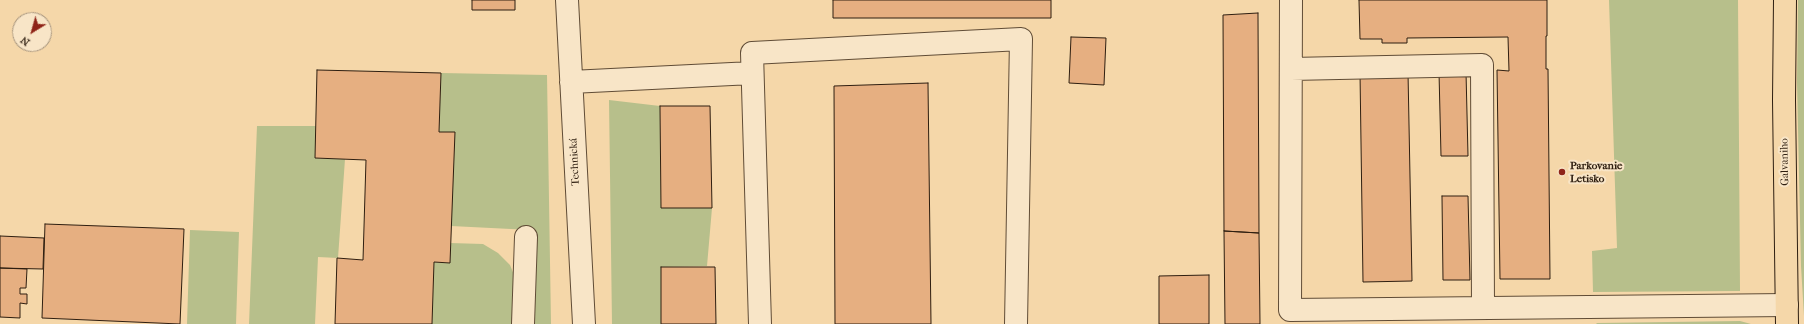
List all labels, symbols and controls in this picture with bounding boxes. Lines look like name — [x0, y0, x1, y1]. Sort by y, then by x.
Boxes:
north arrow — [12, 12, 52, 52]
text: N — [18, 33, 32, 49]
street label: Technická — [567, 138, 583, 186]
street label: Galvaniho — [1778, 138, 1792, 186]
place label: Parkovanie Letisko — [1570, 159, 1623, 185]
marker: Parkovanie Letisko — [1557, 167, 1567, 177]

